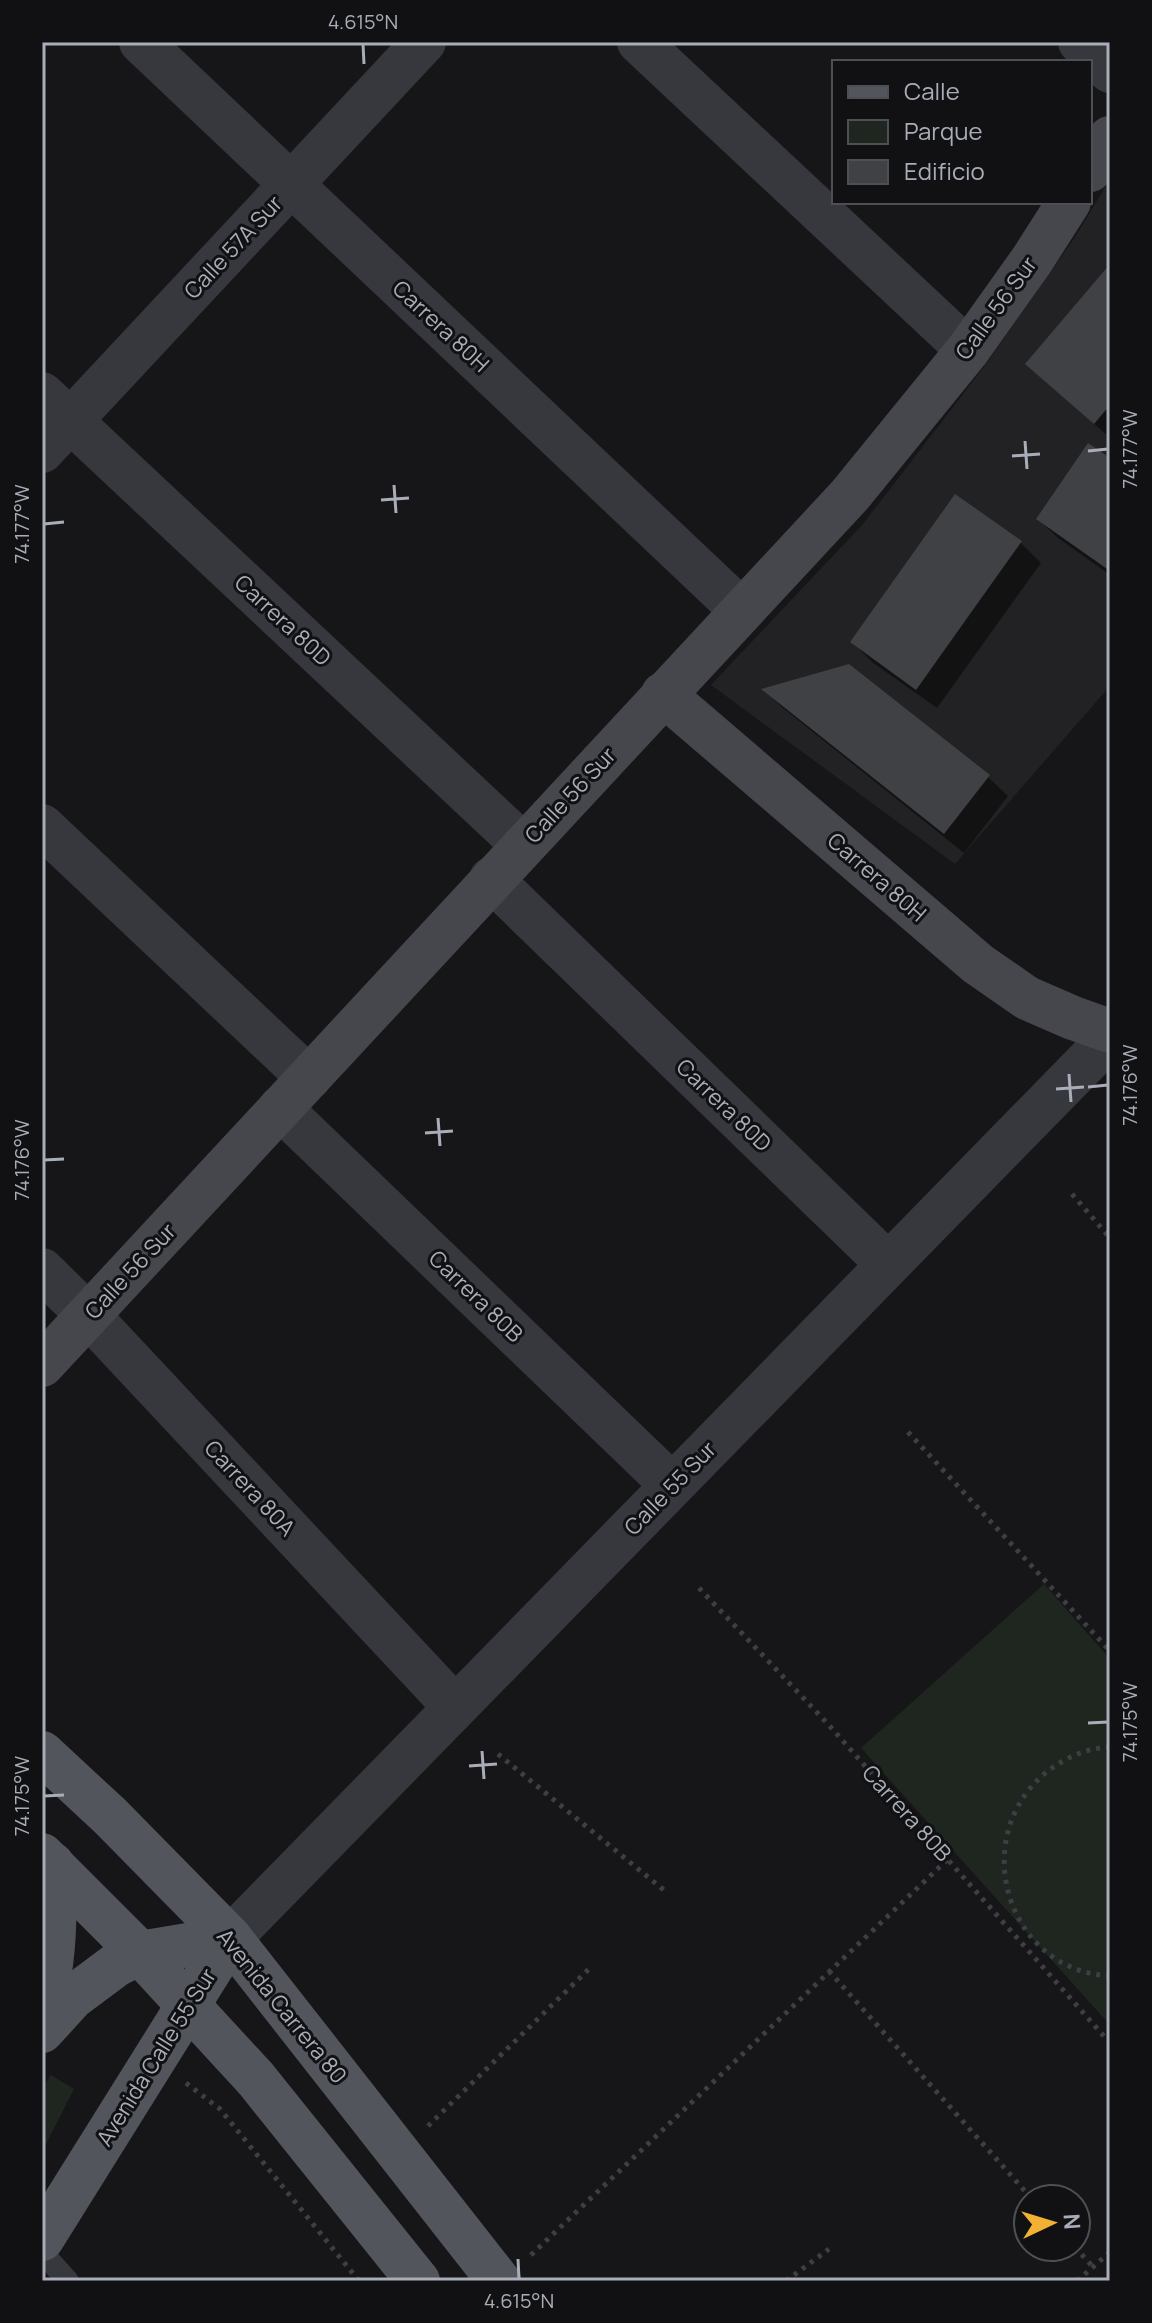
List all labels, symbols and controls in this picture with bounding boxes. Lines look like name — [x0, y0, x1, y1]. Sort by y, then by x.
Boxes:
text: 4.615°N — [328, 8, 398, 35]
legend — [832, 60, 1092, 204]
text: Calle — [904, 74, 960, 107]
text: Parque — [904, 114, 982, 147]
text: Edificio — [904, 154, 985, 187]
street label: Calle 57A Sur — [177, 189, 289, 305]
street label: Calle 56 Sur — [948, 250, 1044, 366]
street label: Carrera 80H — [386, 273, 496, 379]
text: 74.177°W — [1116, 409, 1143, 489]
text: 74.177°W — [8, 484, 35, 564]
street label: Carrera 80D — [228, 568, 338, 672]
street label: Calle 56 Sur — [518, 741, 622, 849]
street label: Carrera 80H — [821, 826, 933, 928]
text: 74.176°W — [1116, 1044, 1143, 1126]
street label: Carrera 80D — [670, 1052, 778, 1158]
text: 74.176°W — [8, 1119, 35, 1201]
street label: Calle 56 Sur — [78, 1217, 182, 1325]
street label: Carrera 80B — [422, 1243, 530, 1349]
street label: Carrera 80A — [198, 1434, 302, 1542]
street label: Calle 55 Sur — [618, 1434, 722, 1542]
text: 74.175°W — [1116, 1682, 1143, 1762]
text: 74.175°W — [8, 1756, 35, 1836]
street label: Carrera 80B — [856, 1758, 958, 1868]
street label: Avenida Carrera 80 — [210, 1922, 354, 2090]
street label: Avenida Calle 55 Sur — [89, 1962, 223, 2151]
north arrow — [1012, 2183, 1092, 2263]
text: N — [1056, 2213, 1087, 2231]
text: 4.615°N — [484, 2287, 554, 2314]

